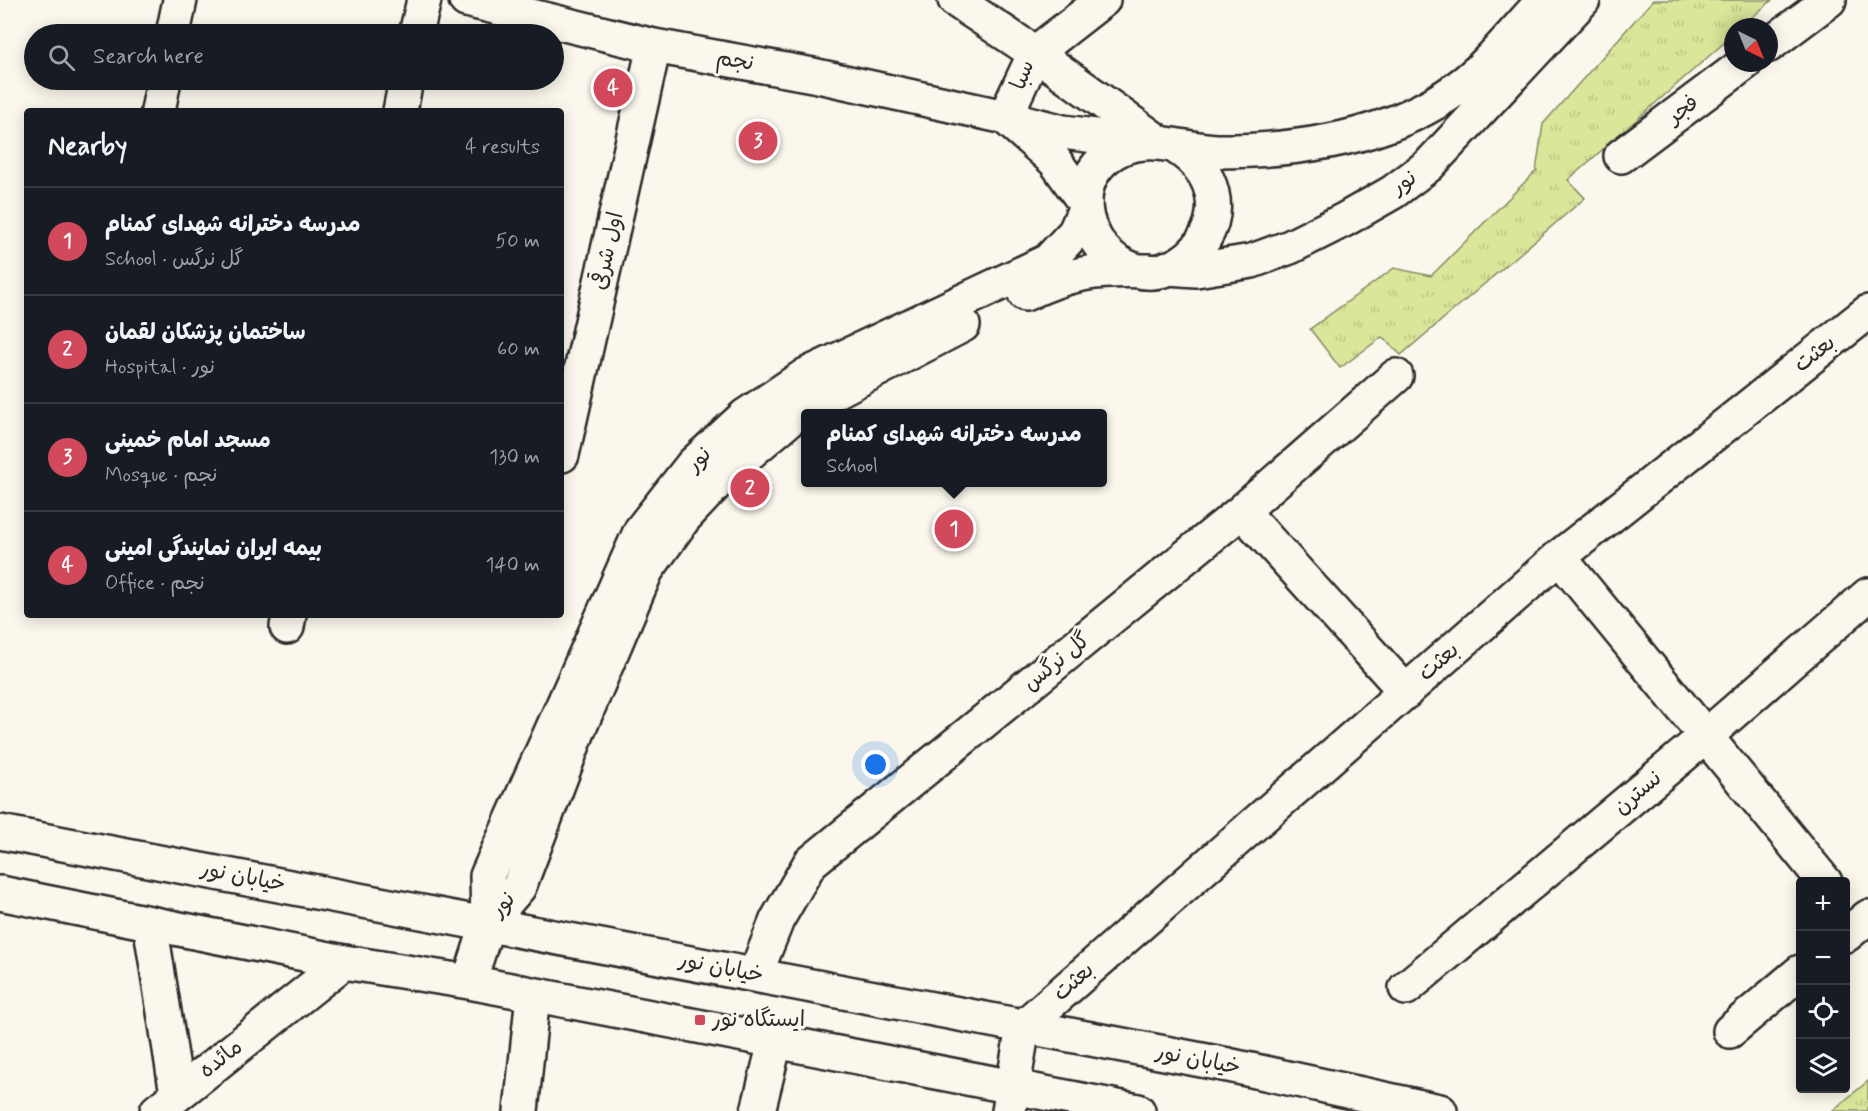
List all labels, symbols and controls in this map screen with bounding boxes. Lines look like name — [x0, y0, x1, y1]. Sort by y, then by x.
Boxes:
north arrow — [1724, 18, 1778, 72]
search box — [24, 24, 564, 90]
icon: search — [45, 41, 78, 74]
text: Search here — [93, 43, 204, 71]
street label: نجم — [714, 44, 756, 79]
street label: سبا — [1005, 56, 1041, 94]
pin: 4 — [594, 66, 632, 110]
street label: فجر — [1660, 89, 1705, 132]
pin: 3 — [738, 118, 777, 164]
text: Nearby — [48, 130, 127, 164]
text: 4 results — [465, 134, 540, 161]
street label: نور — [1385, 164, 1422, 202]
street label: اول شرقی — [584, 209, 631, 293]
text: مدرسه دخترانه شهدای کمنام — [105, 211, 360, 239]
text: 1 — [63, 228, 72, 255]
text: 50 m — [495, 228, 540, 255]
text: School · گل نرگس — [105, 246, 244, 273]
text: ساختمان پزشکان لقمان — [105, 319, 306, 347]
street label: بعثت — [1788, 329, 1842, 379]
text: 2 — [63, 336, 72, 363]
text: 60 m — [497, 336, 540, 363]
text: Hospital · نور — [105, 354, 215, 381]
popup — [801, 409, 1107, 487]
text: مدرسه دخترانه شهدای کمنام — [826, 421, 1082, 449]
text: مسجد امام خمینی — [105, 427, 271, 455]
street label: نور — [679, 441, 718, 480]
text: 3 — [63, 444, 72, 471]
text: 130 m — [489, 444, 540, 471]
text: School — [826, 453, 878, 480]
text: Mosque · نجم — [105, 462, 217, 489]
pin: 2 — [730, 466, 770, 510]
pin: 1 — [934, 506, 974, 552]
text: بیمه ایران نمایندگی امینی — [105, 535, 322, 563]
text: 4 — [62, 552, 73, 579]
text: 140 m — [486, 552, 540, 579]
text: Office · نجم — [105, 570, 205, 597]
street label: گل نرگس — [1018, 626, 1096, 698]
street label: بعثت — [1413, 637, 1465, 687]
your location — [861, 750, 890, 779]
street label: نسترن — [1608, 765, 1668, 821]
street label: خیابان نور — [197, 855, 288, 899]
map controls — [1796, 877, 1850, 1093]
button: + — [1796, 877, 1850, 931]
street label: نور — [483, 886, 522, 925]
button: − — [1796, 931, 1850, 985]
street label: خیابان نور — [675, 946, 766, 990]
street label: بعثت — [1048, 957, 1100, 1007]
button: locate — [1796, 985, 1850, 1039]
place label: ایستگاه نور — [711, 1006, 805, 1034]
marker: ایستگاه نور — [693, 1013, 707, 1027]
street label: مائده — [194, 1033, 248, 1085]
street label: خیابان نور — [1152, 1038, 1243, 1082]
button: layers — [1796, 1039, 1850, 1093]

